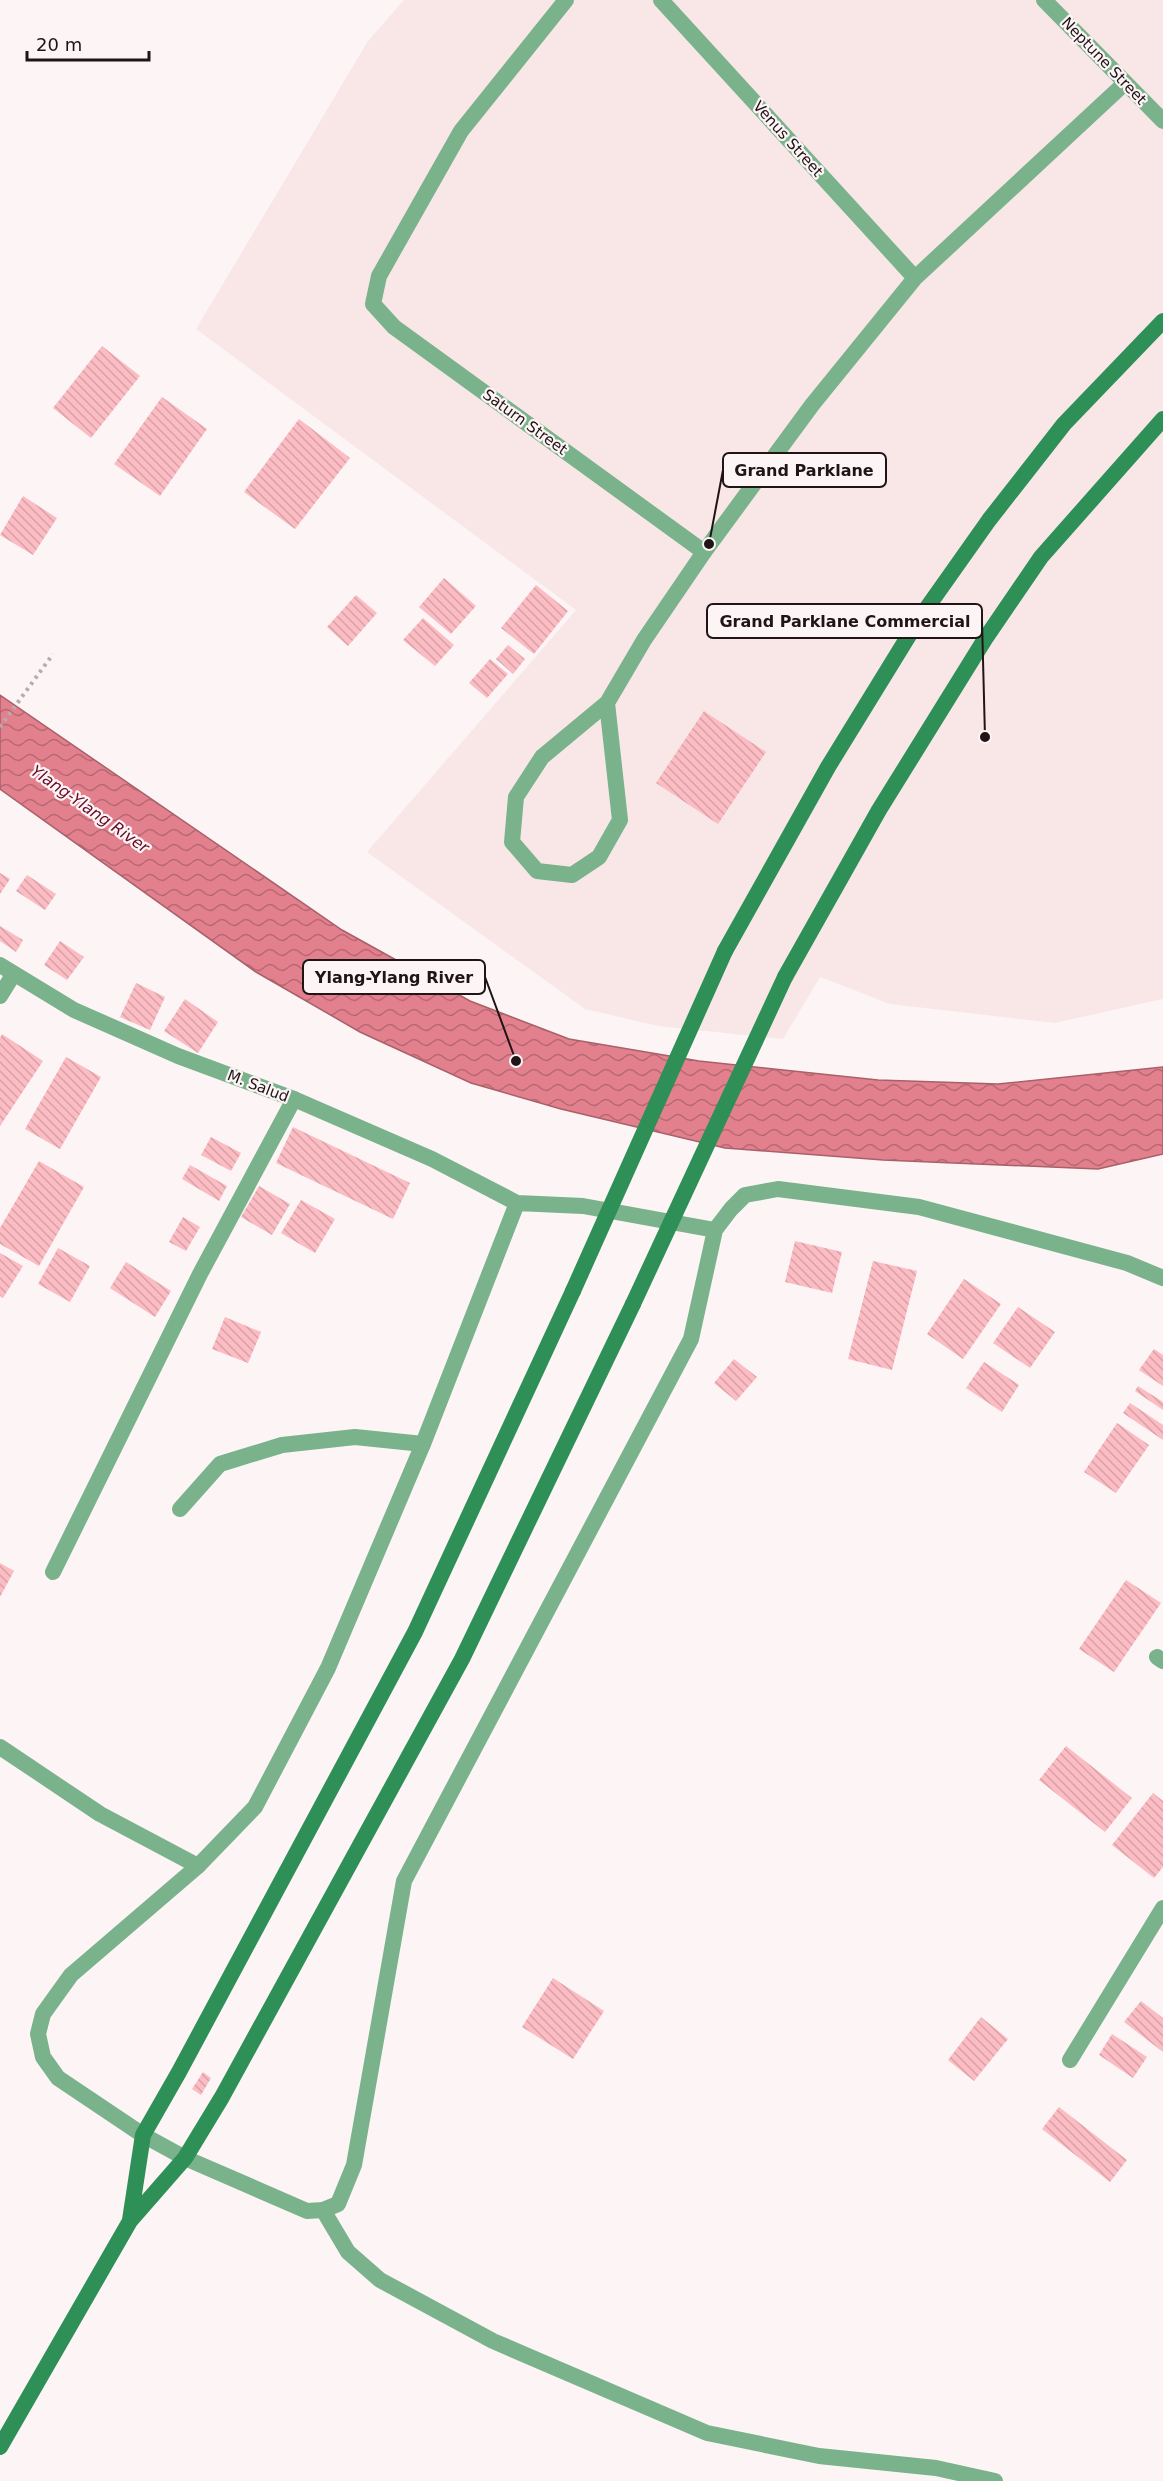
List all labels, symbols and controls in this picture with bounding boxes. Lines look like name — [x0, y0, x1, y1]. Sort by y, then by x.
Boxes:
street label: Neptune Street — [1058, 14, 1150, 108]
scale bar — [27, 24, 148, 62]
text: 20 m — [36, 34, 82, 55]
street label: Venus Street — [749, 97, 827, 181]
street label: Saturn Street — [479, 385, 571, 459]
callout: Grand Parklane — [723, 453, 886, 487]
text: Grand Parklane — [734, 461, 874, 480]
callout: Grand Parklane Commercial — [707, 604, 982, 638]
text: Grand Parklane Commercial — [719, 612, 971, 631]
water label: Ylang-Ylang River — [27, 761, 154, 858]
callout: Ylang-Ylang River — [303, 960, 485, 994]
text: Ylang-Ylang River — [314, 968, 473, 987]
street label: M. Salud — [225, 1066, 291, 1106]

